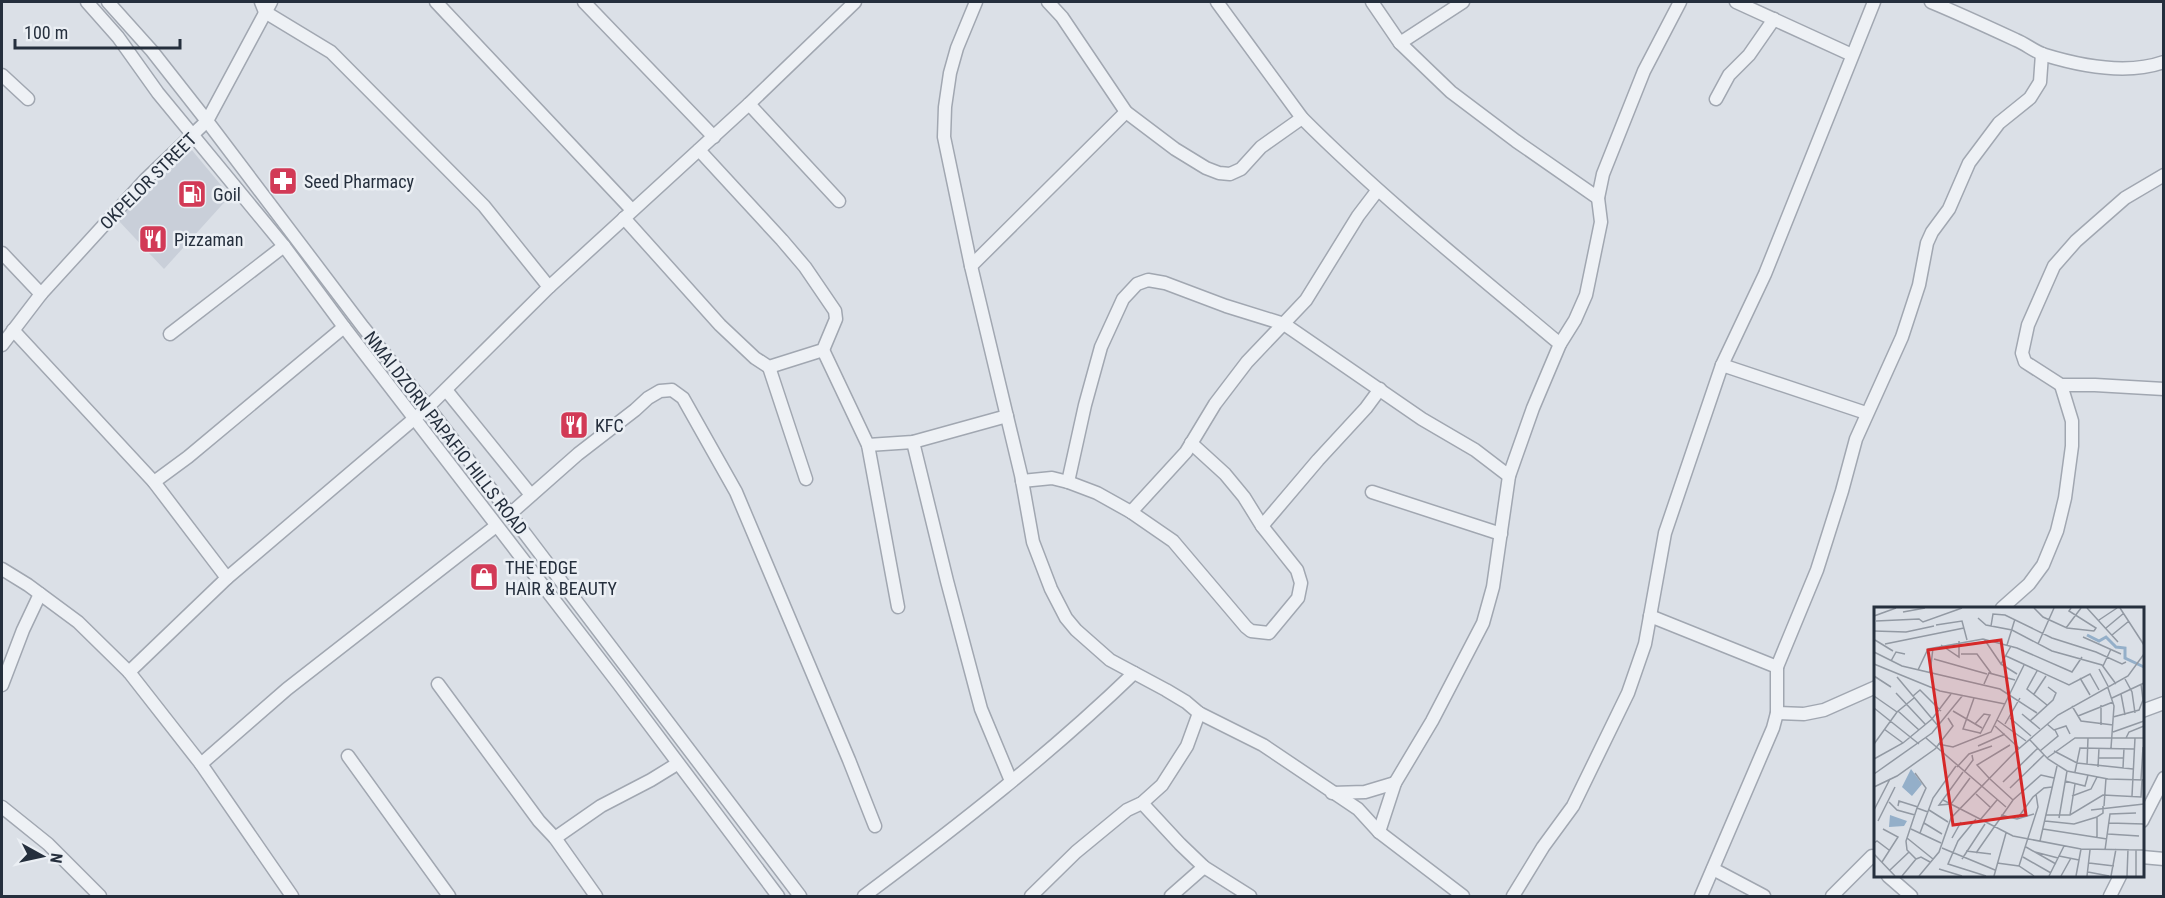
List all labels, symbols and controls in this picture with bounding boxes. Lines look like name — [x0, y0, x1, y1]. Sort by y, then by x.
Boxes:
scale bar — [15, 12, 180, 50]
text: 100 m — [24, 22, 68, 43]
street label: OKPELOR STREET — [95, 128, 201, 234]
pharmacy icon: Seed Pharmacy — [267, 165, 299, 197]
place label: Seed Pharmacy — [304, 171, 415, 192]
fuel station icon: Goil — [176, 178, 208, 210]
place label: Goil — [213, 184, 241, 205]
restaurant icon: Pizzaman — [137, 223, 169, 255]
place label: Pizzaman — [174, 229, 243, 250]
street label: NMAI DZORN PAPAFIO HILLS ROAD — [360, 327, 532, 539]
restaurant icon: KFC — [558, 409, 590, 441]
place label: KFC — [595, 415, 624, 436]
place label: THE EDGE HAIR & BEAUTY — [505, 557, 617, 599]
shop icon: THE EDGE HAIR & BEAUTY — [468, 561, 500, 593]
inset map — [1874, 607, 2144, 877]
north arrow — [12, 826, 72, 886]
text: N — [46, 852, 66, 864]

